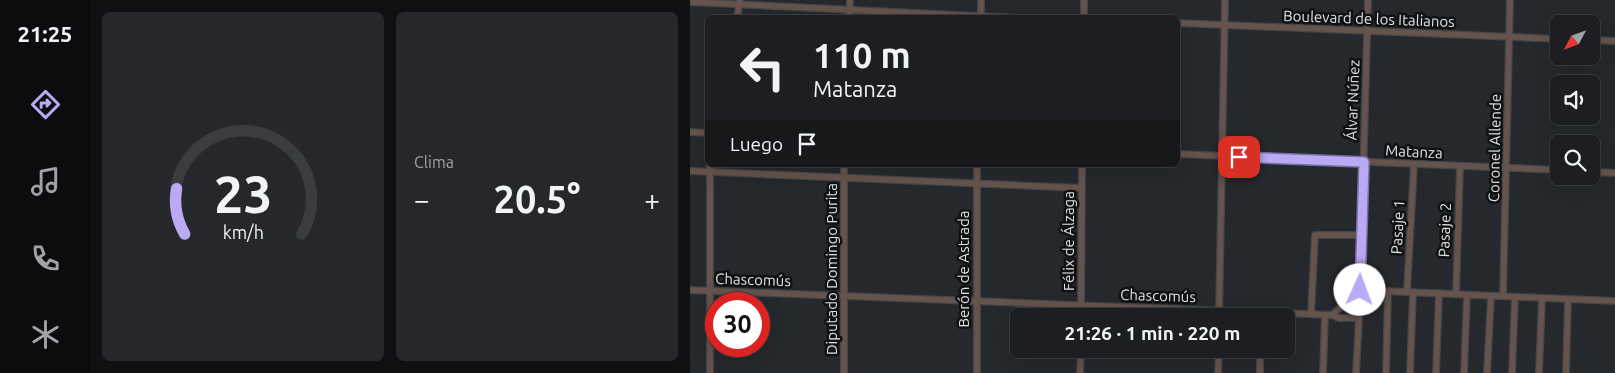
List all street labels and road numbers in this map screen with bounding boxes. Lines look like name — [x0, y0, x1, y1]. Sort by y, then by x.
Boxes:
street label: Boulevard de los Italianos — [1283, 7, 1455, 30]
street label: Álvar Núñez — [1343, 59, 1362, 141]
street label: Coronel Allende — [1485, 94, 1504, 202]
street label: Matanza — [1385, 142, 1443, 161]
street label: Diputado Domingo Purita — [823, 183, 840, 355]
street label: Félix de Álzaga — [1060, 191, 1077, 291]
street label: Pasaje 1 — [1388, 199, 1407, 255]
street label: Pasaje 2 — [1435, 202, 1454, 258]
street label: Berón de Astrada — [955, 211, 972, 327]
street label: Chascomús — [715, 270, 791, 289]
street label: Chascomús — [1120, 286, 1196, 305]

